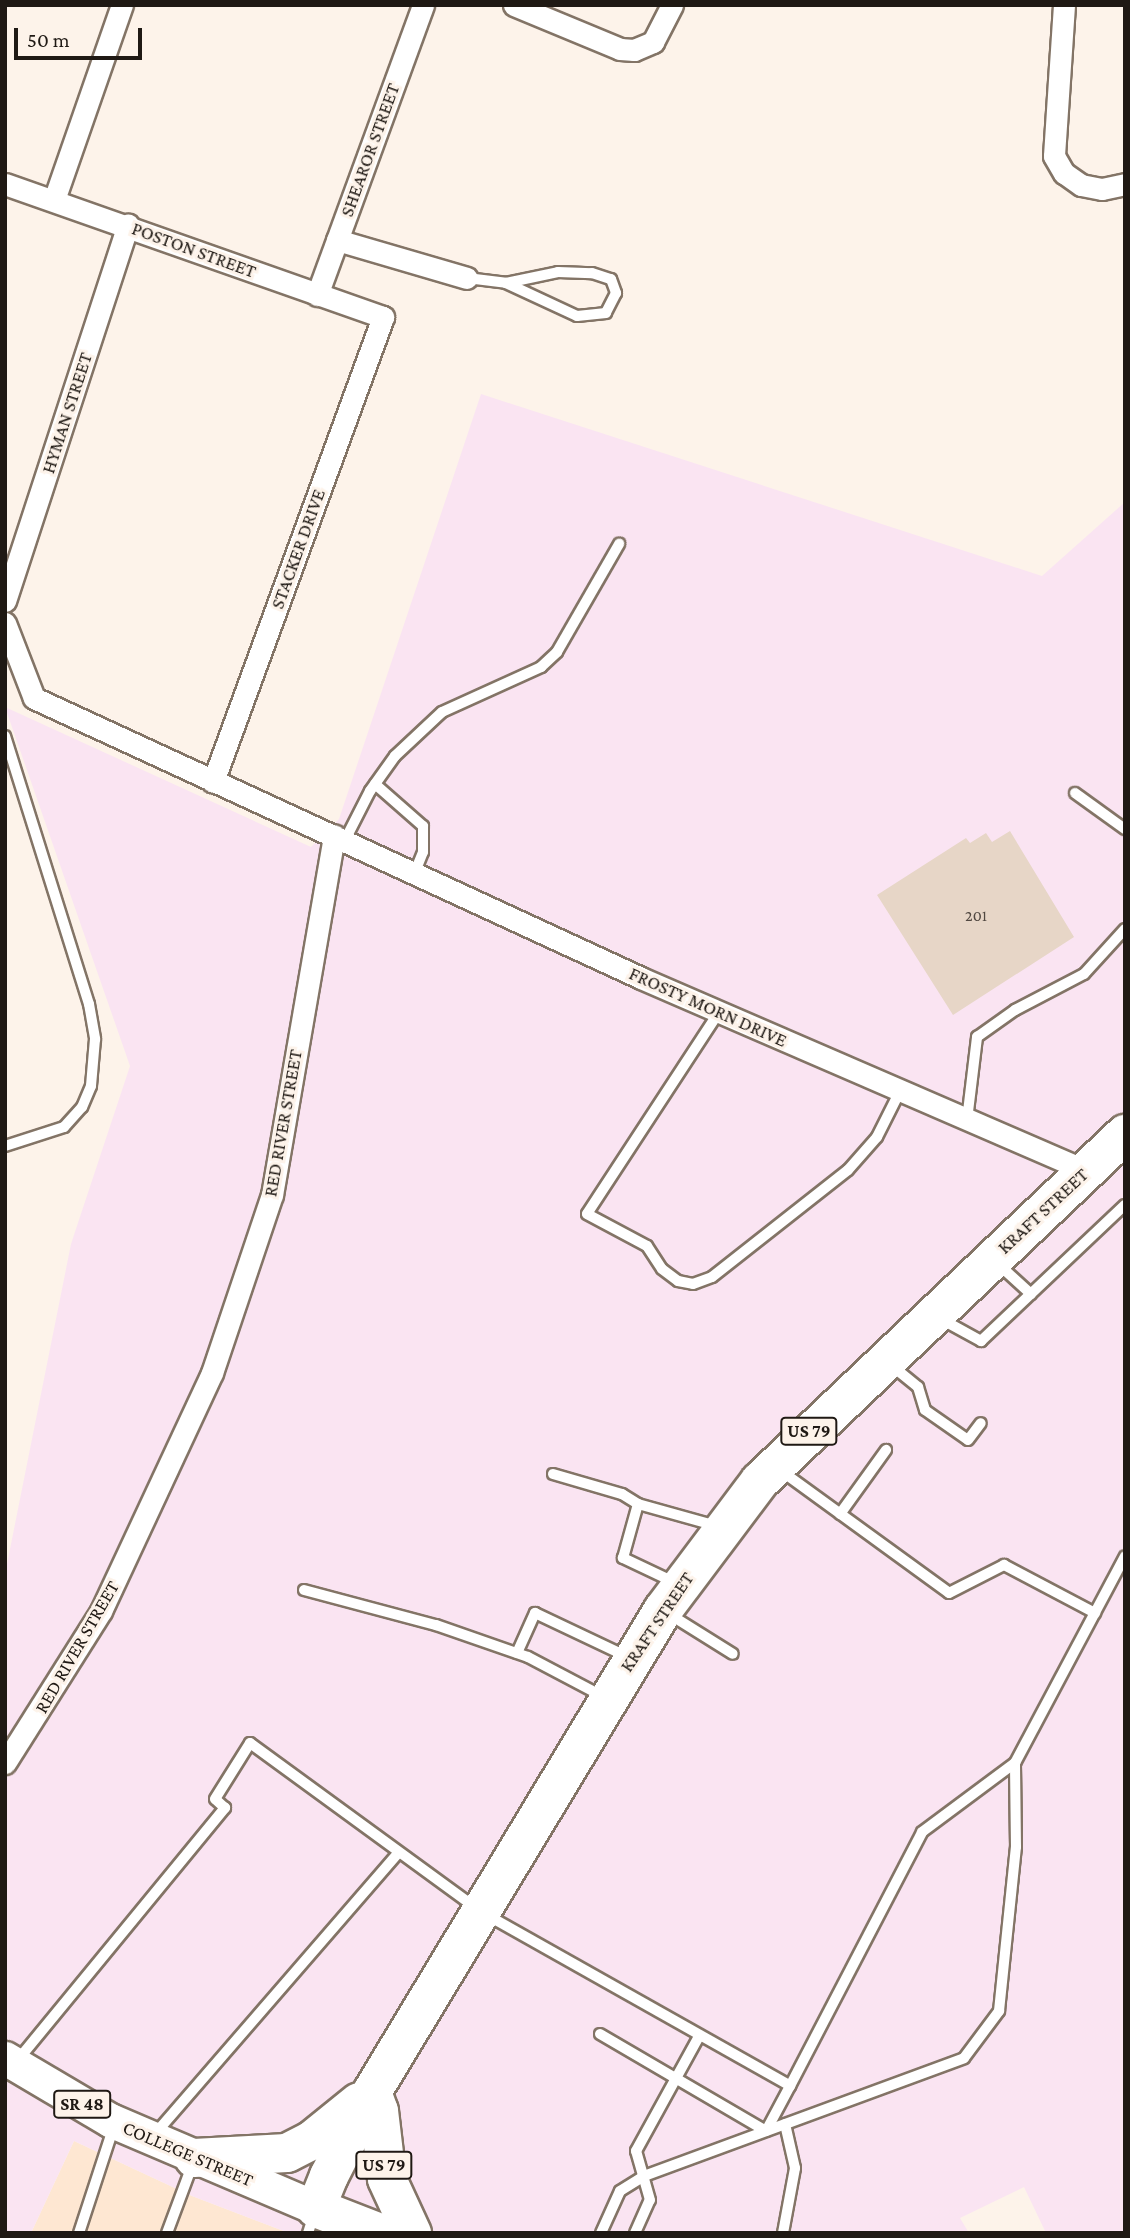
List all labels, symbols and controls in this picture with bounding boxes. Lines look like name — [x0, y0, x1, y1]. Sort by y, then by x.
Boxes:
scale bar — [18, 14, 145, 58]
text: 50 m — [27, 28, 70, 52]
street label: SHEAROR STREET — [335, 80, 405, 220]
street label: POSTON STREET — [129, 217, 259, 283]
street label: HYMAN STREET — [37, 350, 97, 476]
street label: STACKER DRIVE — [266, 486, 330, 612]
house number: 201 — [965, 906, 987, 926]
street label: FROSTY MORN DRIVE — [626, 962, 790, 1052]
street label: RED RIVER STREET — [259, 1048, 307, 1198]
street label: KRAFT STREET — [993, 1163, 1093, 1259]
road number: US 79 — [779, 1416, 839, 1446]
street label: KRAFT STREET — [615, 1568, 699, 1676]
street label: RED RIVER STREET — [30, 1577, 124, 1717]
road number: SR 48 — [52, 2090, 112, 2118]
street label: COLLEGE STREET — [119, 2116, 257, 2192]
road number: US 79 — [354, 2150, 414, 2180]

